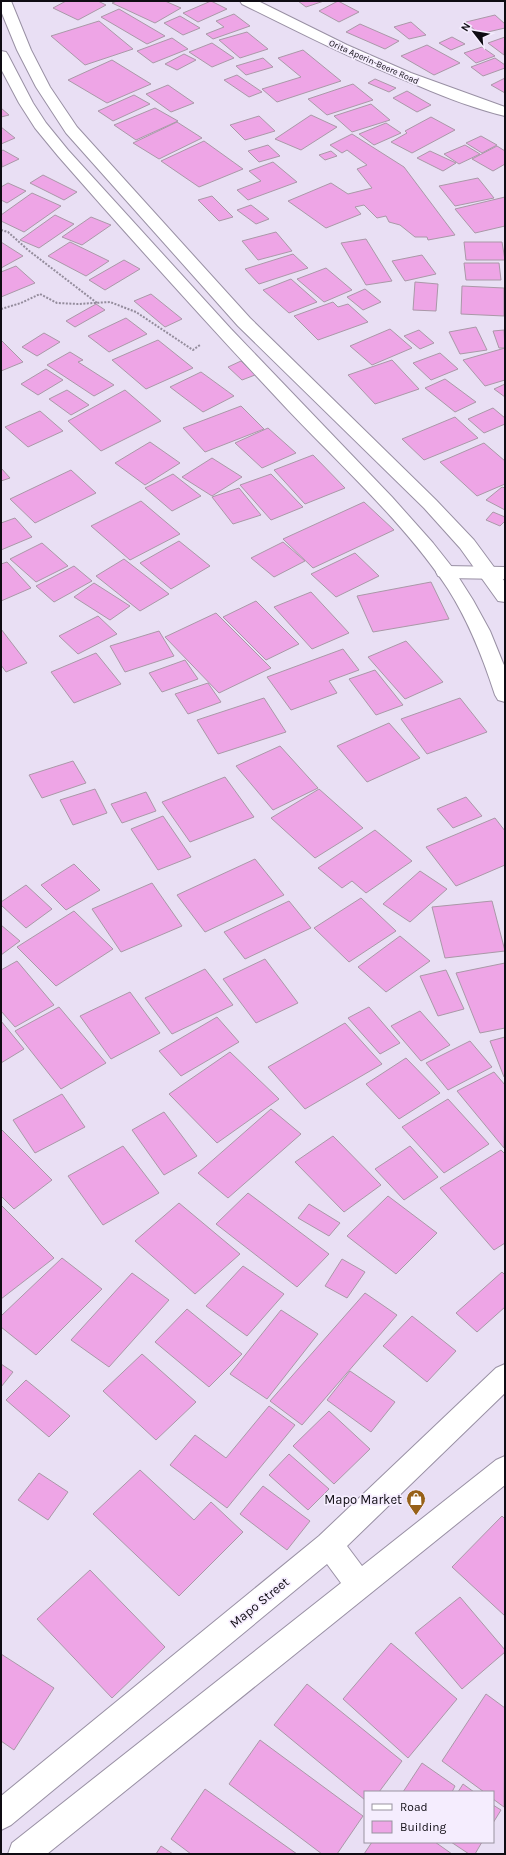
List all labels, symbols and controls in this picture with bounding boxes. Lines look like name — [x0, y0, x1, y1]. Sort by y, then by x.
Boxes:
north arrow — [454, 12, 494, 52]
text: N — [458, 20, 473, 34]
street label: Orita Aperin-Beere Road — [328, 38, 420, 86]
shop icon: Mapo Market — [405, 1488, 427, 1516]
place label: Mapo Market — [324, 1492, 402, 1507]
street label: Mapo Street — [227, 1574, 292, 1631]
legend — [364, 1791, 494, 1843]
text: Road — [400, 1800, 428, 1814]
text: Building — [400, 1820, 447, 1834]

